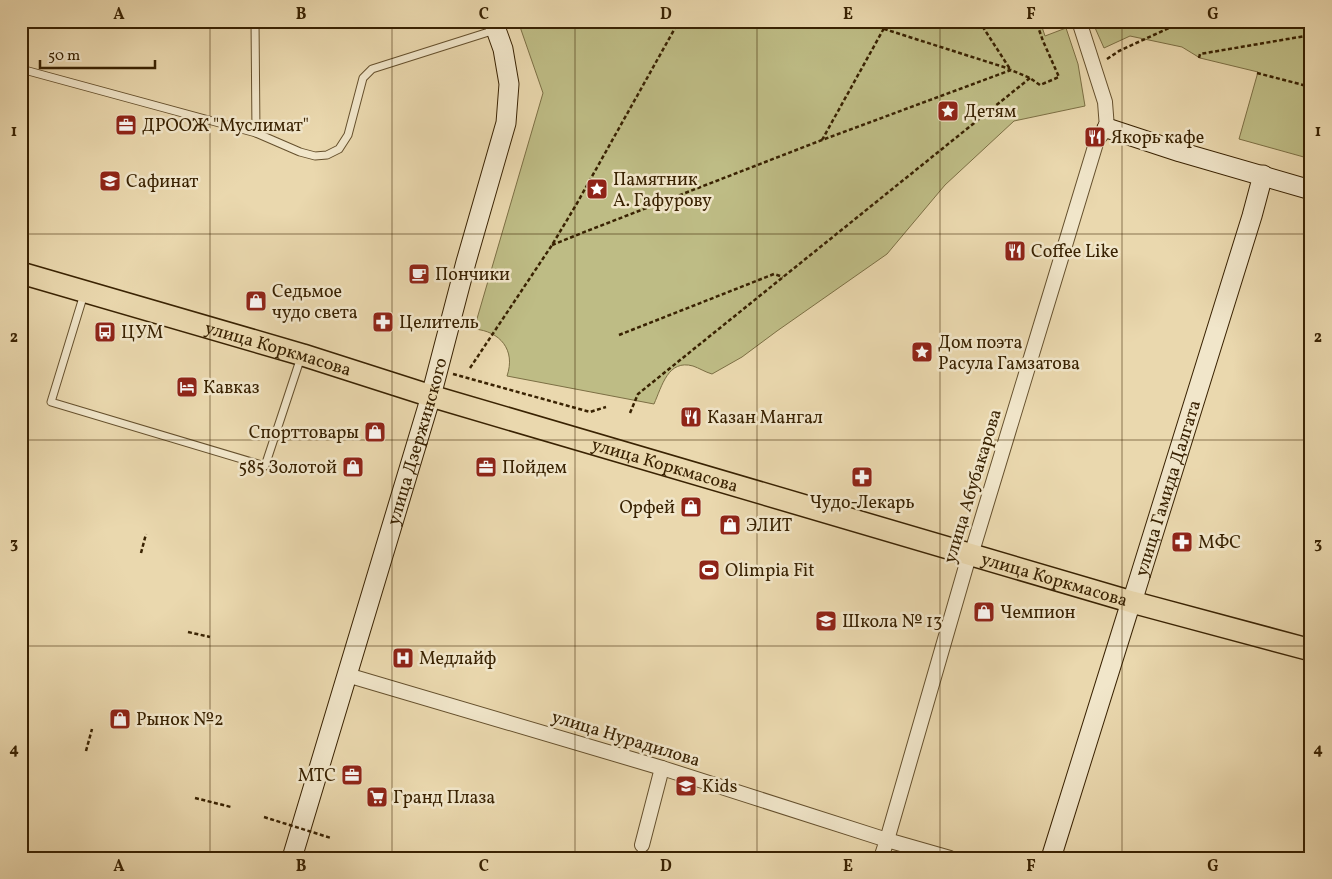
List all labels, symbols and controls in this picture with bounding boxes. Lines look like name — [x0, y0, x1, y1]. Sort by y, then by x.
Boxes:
text: A — [113, 4, 125, 26]
text: B — [296, 4, 307, 26]
text: C — [479, 4, 489, 26]
text: D — [660, 4, 672, 26]
text: E — [843, 4, 853, 26]
text: F — [1026, 4, 1036, 26]
text: G — [1207, 4, 1219, 26]
scale bar — [40, 38, 155, 70]
text: 50 m — [48, 46, 80, 67]
place icon: Детям — [936, 99, 960, 123]
place label: Детям — [964, 100, 1016, 125]
office icon: ДРООЖ "Муслимат" — [114, 113, 138, 137]
place label: ДРООЖ "Муслимат" — [142, 114, 309, 139]
text: 1 — [11, 121, 17, 143]
text: 1 — [1315, 121, 1321, 143]
restaurant icon: Якорь кафе — [1083, 125, 1107, 149]
place label: Якорь кафе — [1111, 126, 1204, 151]
place label: Памятник А. Гафурову — [613, 168, 712, 214]
school or university icon: Сафинат — [98, 169, 122, 193]
place label: Сафинат — [126, 170, 198, 195]
place icon: Памятник А. Гафурову — [585, 177, 609, 201]
restaurant icon: Coffee Like — [1003, 239, 1027, 263]
place label: Coffee Like — [1031, 240, 1119, 265]
cafe icon: Пончики — [407, 262, 431, 286]
place label: Пончики — [435, 263, 510, 288]
place label: Седьмое чудо света — [272, 280, 358, 326]
shop icon: Седьмое чудо света — [244, 289, 268, 313]
pharmacy icon: Целитель — [371, 310, 395, 334]
place label: Целитель — [399, 311, 479, 336]
street label: улица Коркмасова — [202, 316, 354, 384]
bus stop icon: ЦУМ — [93, 320, 117, 344]
place label: ЦУМ — [121, 321, 164, 346]
text: 2 — [10, 327, 18, 349]
text: 2 — [1314, 327, 1322, 349]
place label: Дом поэта Расула Гамзатова — [938, 331, 1080, 377]
place icon: Дом поэта Расула Гамзатова — [910, 340, 934, 364]
street label: улица Дзержинского — [382, 355, 454, 529]
hotel icon: Кавказ — [175, 375, 199, 399]
place label: Кавказ — [203, 376, 260, 401]
street label: улица Гамида Далгата — [1130, 397, 1208, 580]
restaurant icon: Казан Мангал — [679, 405, 703, 429]
place label: Казан Мангал — [707, 406, 823, 431]
street label: улица Абубакарова — [938, 406, 1009, 567]
shop icon: Спорттовары — [363, 420, 387, 444]
place label: Спорттовары — [249, 421, 359, 446]
street label: улица Коркмасова — [588, 433, 741, 500]
shop icon: 585 Золотой — [341, 455, 365, 479]
office icon: Пойдем — [474, 455, 498, 479]
place label: 585 Золотой — [238, 456, 337, 481]
place label: Пойдем — [502, 456, 567, 481]
pharmacy icon: Чудо-Лекарь — [850, 465, 874, 489]
place label: Чудо-Лекарь — [809, 491, 915, 516]
shop icon: Орфей — [679, 495, 703, 519]
place label: Орфей — [619, 496, 675, 521]
shop icon: ЭЛИТ — [718, 513, 742, 537]
place label: ЭЛИТ — [746, 514, 793, 539]
pharmacy icon: МФС — [1170, 530, 1194, 554]
place label: МФС — [1198, 531, 1241, 556]
text: 3 — [10, 533, 18, 555]
text: 3 — [1314, 533, 1322, 555]
street label: улица Коркмасова — [978, 547, 1130, 614]
sports icon: Olimpia Fit — [697, 558, 721, 582]
place label: Olimpia Fit — [725, 559, 814, 584]
shop icon: Чемпион — [972, 600, 996, 624]
place label: Чемпион — [1000, 601, 1075, 626]
school or university icon: Школа № 13 — [814, 609, 838, 633]
place label: Школа № 13 — [842, 610, 942, 635]
hospital icon: Медлайф — [391, 646, 415, 670]
place label: Медлайф — [419, 647, 496, 672]
street label: улица Нурадилова — [548, 705, 703, 774]
shop icon: Рынок №2 — [108, 707, 132, 731]
place label: Рынок №2 — [136, 708, 224, 733]
text: 4 — [9, 739, 19, 761]
text: 4 — [1313, 739, 1323, 761]
office icon: МТС — [340, 763, 364, 787]
place label: МТС — [298, 764, 336, 789]
school or university icon: Kids — [674, 774, 698, 798]
place label: Kids — [702, 775, 737, 800]
supermarket icon: Гранд Плаза — [365, 785, 389, 809]
place label: Гранд Плаза — [393, 786, 495, 811]
text: A — [113, 856, 125, 878]
text: B — [296, 856, 307, 878]
text: C — [479, 856, 489, 878]
text: D — [660, 856, 672, 878]
text: E — [843, 856, 853, 878]
text: F — [1026, 856, 1036, 878]
text: G — [1207, 856, 1219, 878]

